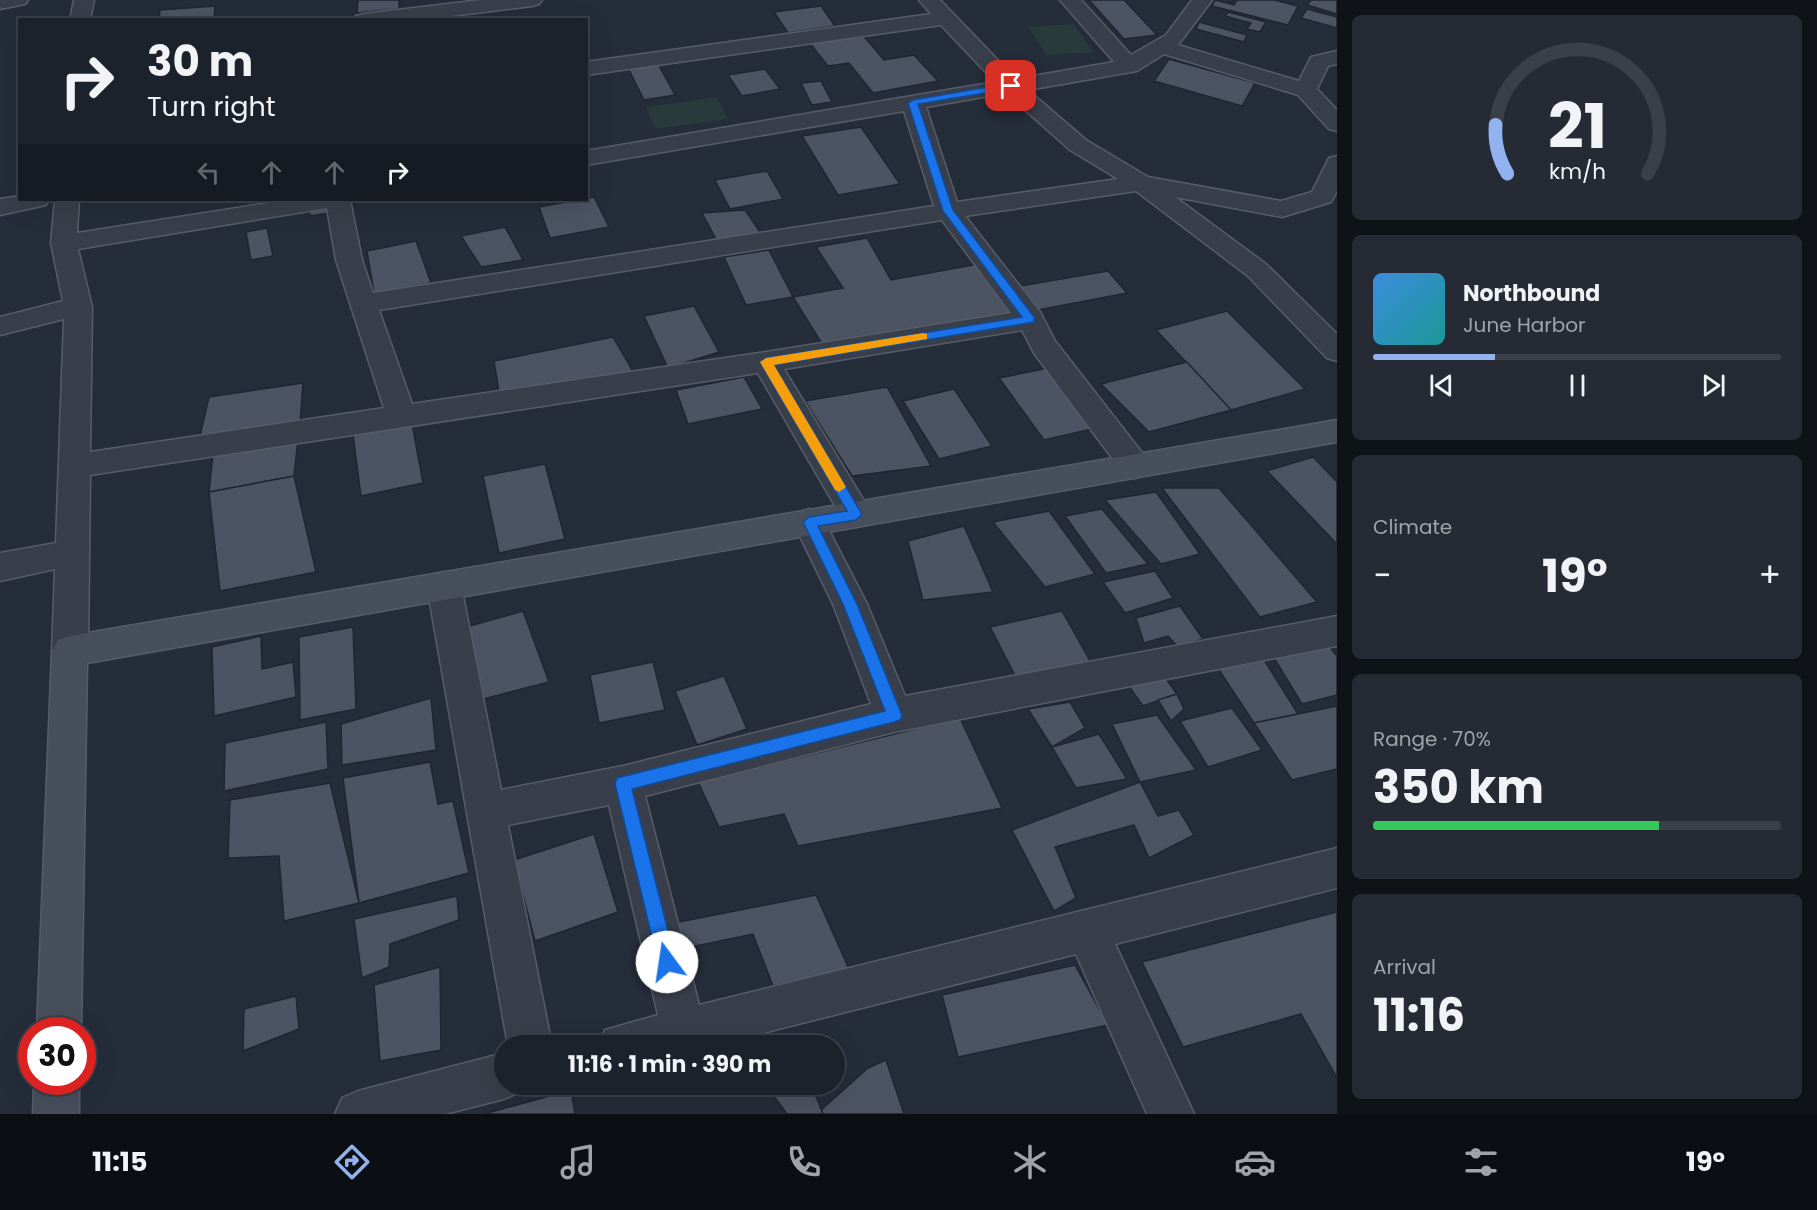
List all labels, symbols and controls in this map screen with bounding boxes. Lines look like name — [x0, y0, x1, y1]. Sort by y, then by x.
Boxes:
text: 30 m — [147, 32, 253, 91]
icon: right — [48, 42, 126, 120]
pin — [985, 60, 1036, 111]
icon: arrive — [994, 69, 1027, 102]
text: 21 — [1547, 83, 1607, 171]
text: Turn right — [147, 88, 276, 125]
icon: left — [192, 156, 225, 189]
icon: ahead — [255, 156, 288, 189]
icon: ahead — [318, 156, 351, 189]
icon: right — [381, 156, 414, 189]
text: km/h — [1548, 157, 1606, 188]
text: Northbound — [1463, 278, 1600, 309]
text: June Harbor — [1463, 311, 1586, 339]
icon: previous — [1425, 369, 1458, 402]
icon: pause — [1561, 369, 1594, 402]
icon: next — [1697, 369, 1730, 402]
text: Climate — [1373, 513, 1452, 541]
text: 19° — [1542, 545, 1608, 608]
text: − — [1373, 552, 1391, 599]
text: + — [1758, 552, 1781, 599]
text: Range · 70% — [1373, 725, 1491, 753]
text: 350 km — [1373, 756, 1544, 819]
position arrow — [635, 930, 699, 994]
text: Arrival — [1373, 953, 1436, 981]
text: 11:16 — [1373, 984, 1465, 1047]
speed limit sign: 30 — [18, 1017, 96, 1095]
text: 11:16 · 1 min · 390 m — [568, 1049, 771, 1080]
icon: directions — [331, 1141, 373, 1183]
icon: music — [557, 1141, 599, 1183]
icon: phone — [783, 1141, 825, 1183]
icon: climate — [1009, 1141, 1051, 1183]
icon: car — [1234, 1141, 1276, 1183]
icon: filters — [1460, 1141, 1502, 1183]
text: 11:15 — [92, 1143, 148, 1180]
text: 19° — [1686, 1143, 1725, 1180]

